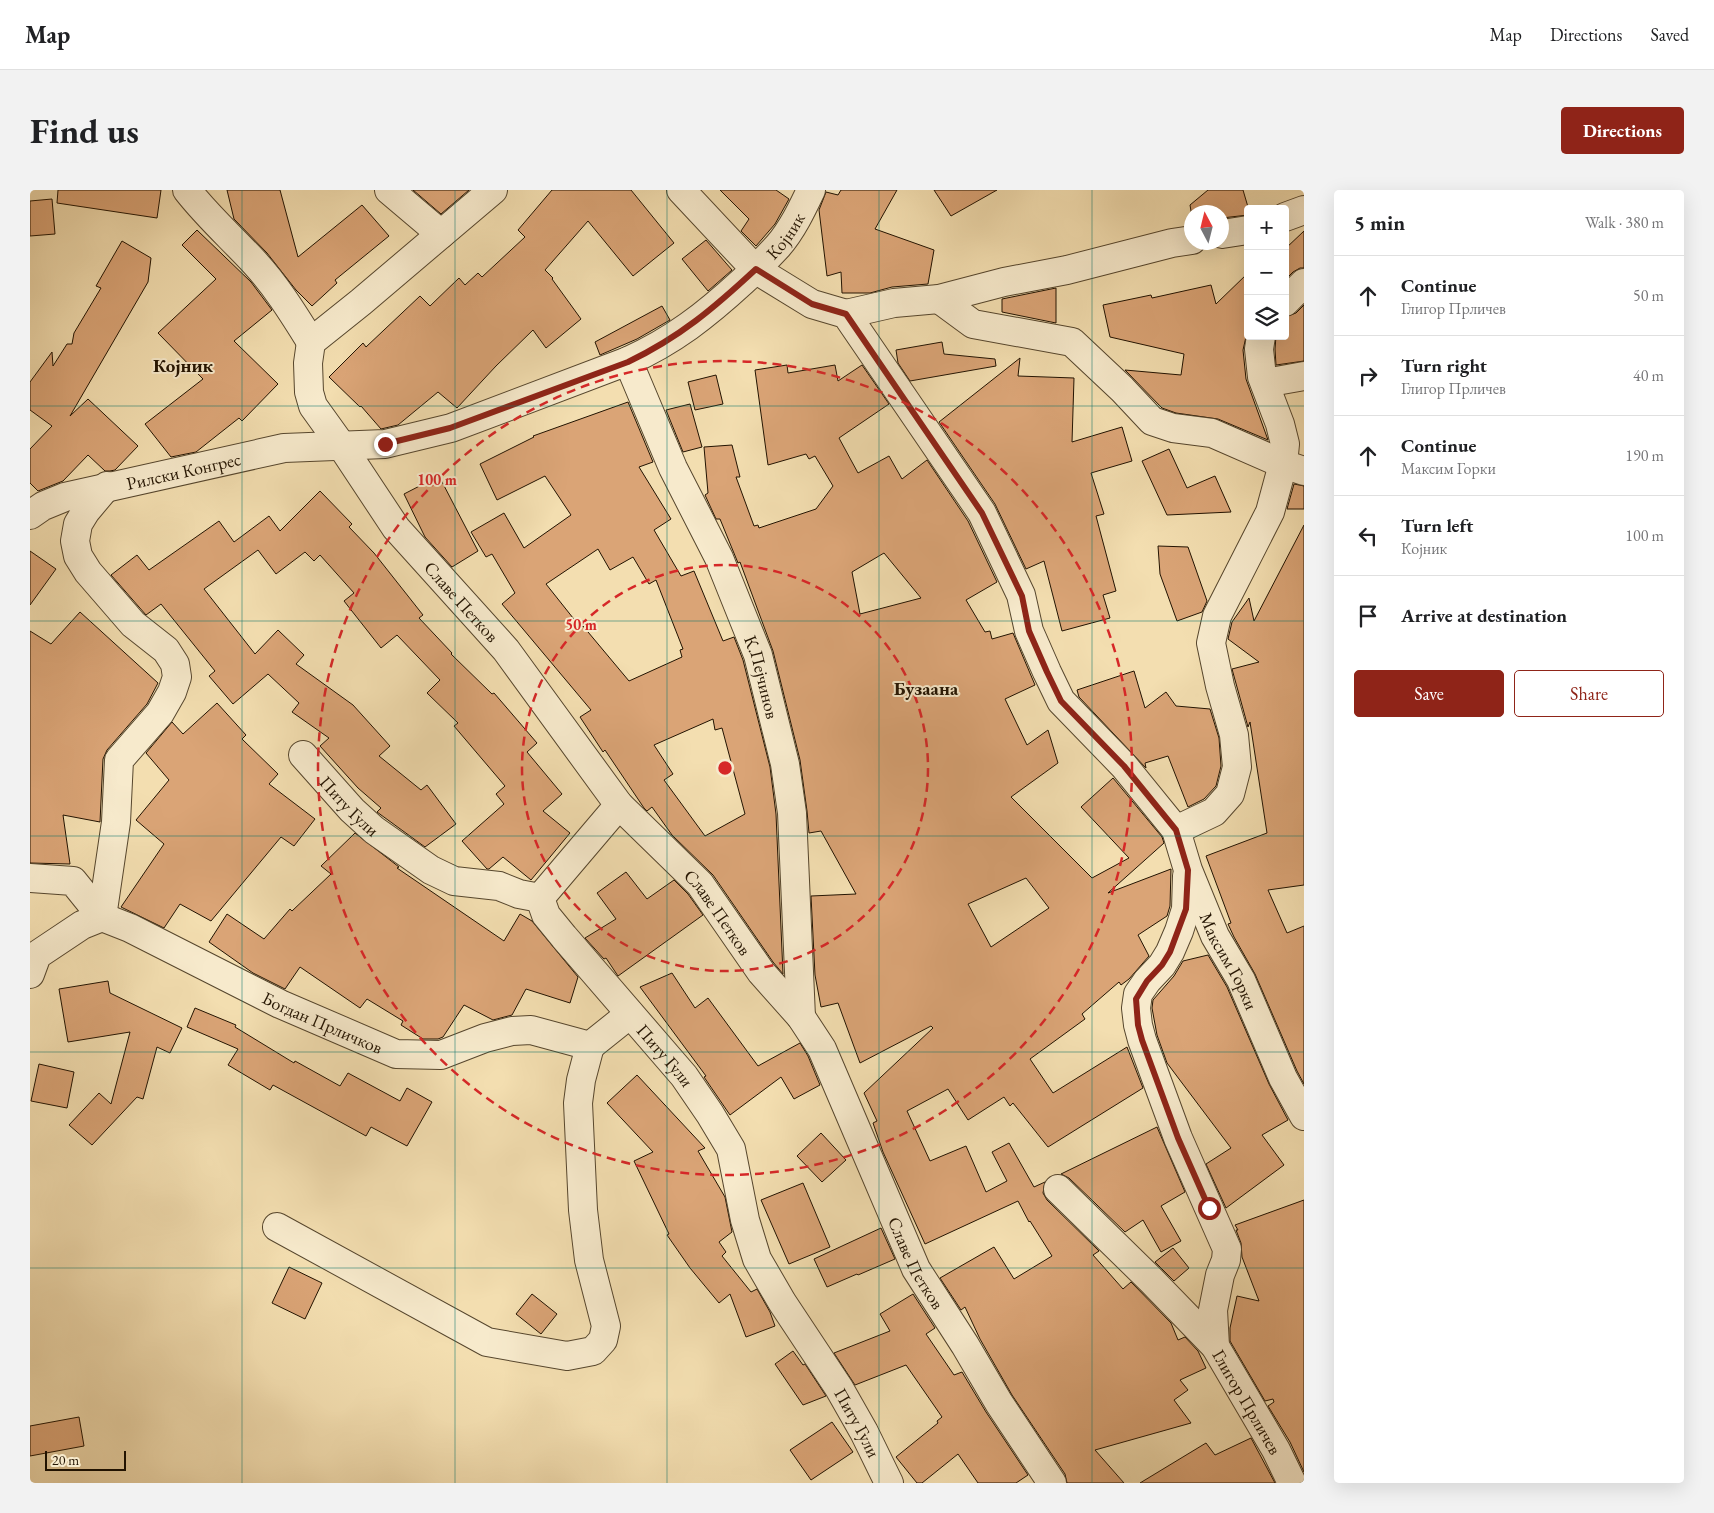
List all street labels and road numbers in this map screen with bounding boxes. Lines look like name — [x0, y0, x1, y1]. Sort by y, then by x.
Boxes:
street label: Којник — [760, 208, 810, 264]
street label: Рилски Конгрес — [124, 447, 243, 494]
street label: Славе Петков — [420, 556, 505, 647]
street label: К.Пејчинов — [740, 632, 785, 721]
street label: Питу Гули — [315, 770, 385, 841]
street label: Славе Петков — [680, 864, 757, 960]
street label: Максим Горки — [1195, 909, 1264, 1013]
street label: Богдан Прличков — [259, 986, 387, 1059]
street label: Питу Гули — [632, 1019, 700, 1091]
street label: Славе Петков — [883, 1213, 950, 1313]
street label: Глигор Прличев — [1208, 1345, 1288, 1459]
street label: Питу Гули — [830, 1383, 886, 1462]

